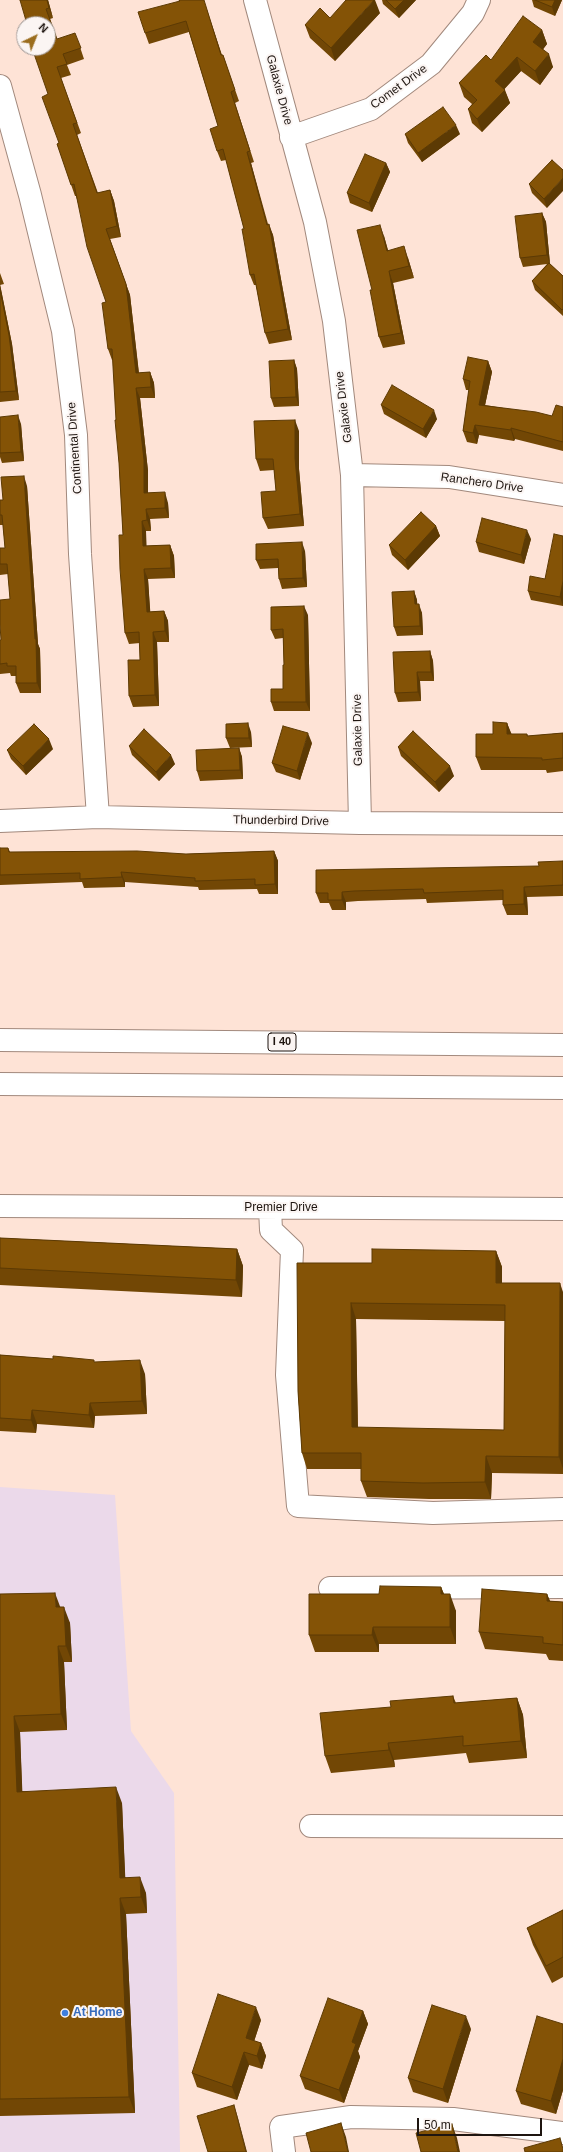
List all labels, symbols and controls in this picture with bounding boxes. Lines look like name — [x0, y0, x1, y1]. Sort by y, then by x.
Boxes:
north arrow — [16, 16, 56, 56]
text: N — [36, 21, 50, 35]
street label: Galaxie Drive — [263, 53, 295, 127]
street label: Comet Drive — [368, 62, 430, 112]
street label: Galaxie Drive — [332, 370, 356, 444]
street label: Continental Drive — [65, 402, 85, 494]
street label: Ranchero Drive — [440, 470, 524, 496]
street label: Galaxie Drive — [350, 694, 366, 766]
street label: Thunderbird Drive — [233, 813, 329, 829]
road number: I 40 — [268, 1033, 296, 1051]
street label: Premier Drive — [244, 1201, 318, 1215]
place label: At Home — [73, 2006, 122, 2020]
marker: At Home — [60, 2008, 70, 2018]
scale bar — [419, 2110, 544, 2136]
text: 50 m — [424, 2118, 451, 2132]

